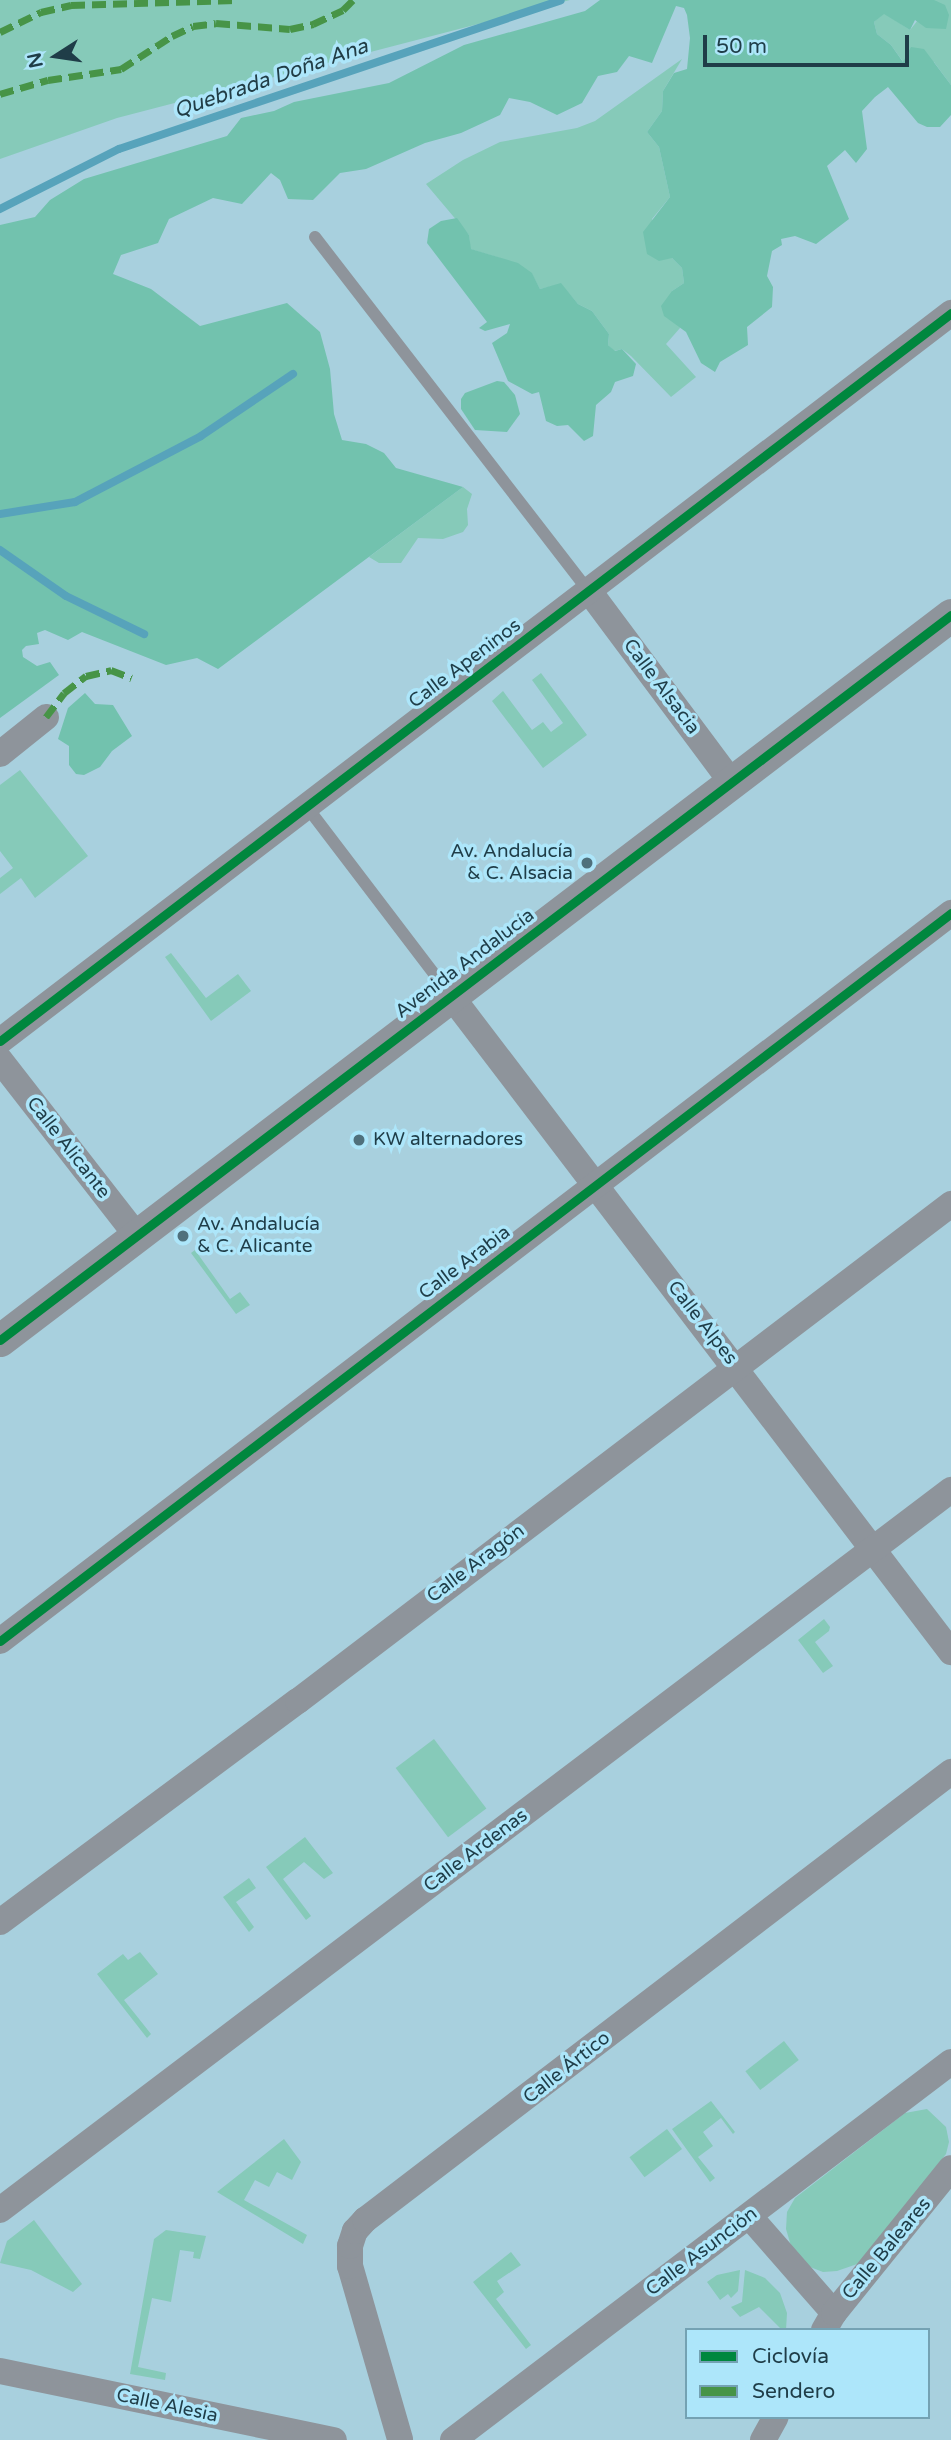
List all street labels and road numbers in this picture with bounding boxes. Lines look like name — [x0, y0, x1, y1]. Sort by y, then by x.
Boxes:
street label: Calle Apeninos — [404, 614, 526, 714]
street label: Calle Alsacia — [618, 635, 704, 739]
street label: Avenida Andalucía — [391, 904, 539, 1024]
street label: Calle Alicante — [21, 1093, 115, 1203]
street label: Calle Arabia — [415, 1221, 515, 1305]
street label: Calle Alpes — [662, 1277, 742, 1369]
street label: Calle Aragón — [423, 1520, 529, 1608]
street label: Calle Ardenas — [420, 1805, 532, 1897]
street label: Calle Ártico — [519, 2027, 615, 2109]
street label: Calle Baleares — [838, 2193, 936, 2305]
street label: Calle Asunción — [642, 2203, 762, 2301]
street label: Calle Alesia — [114, 2384, 220, 2428]

